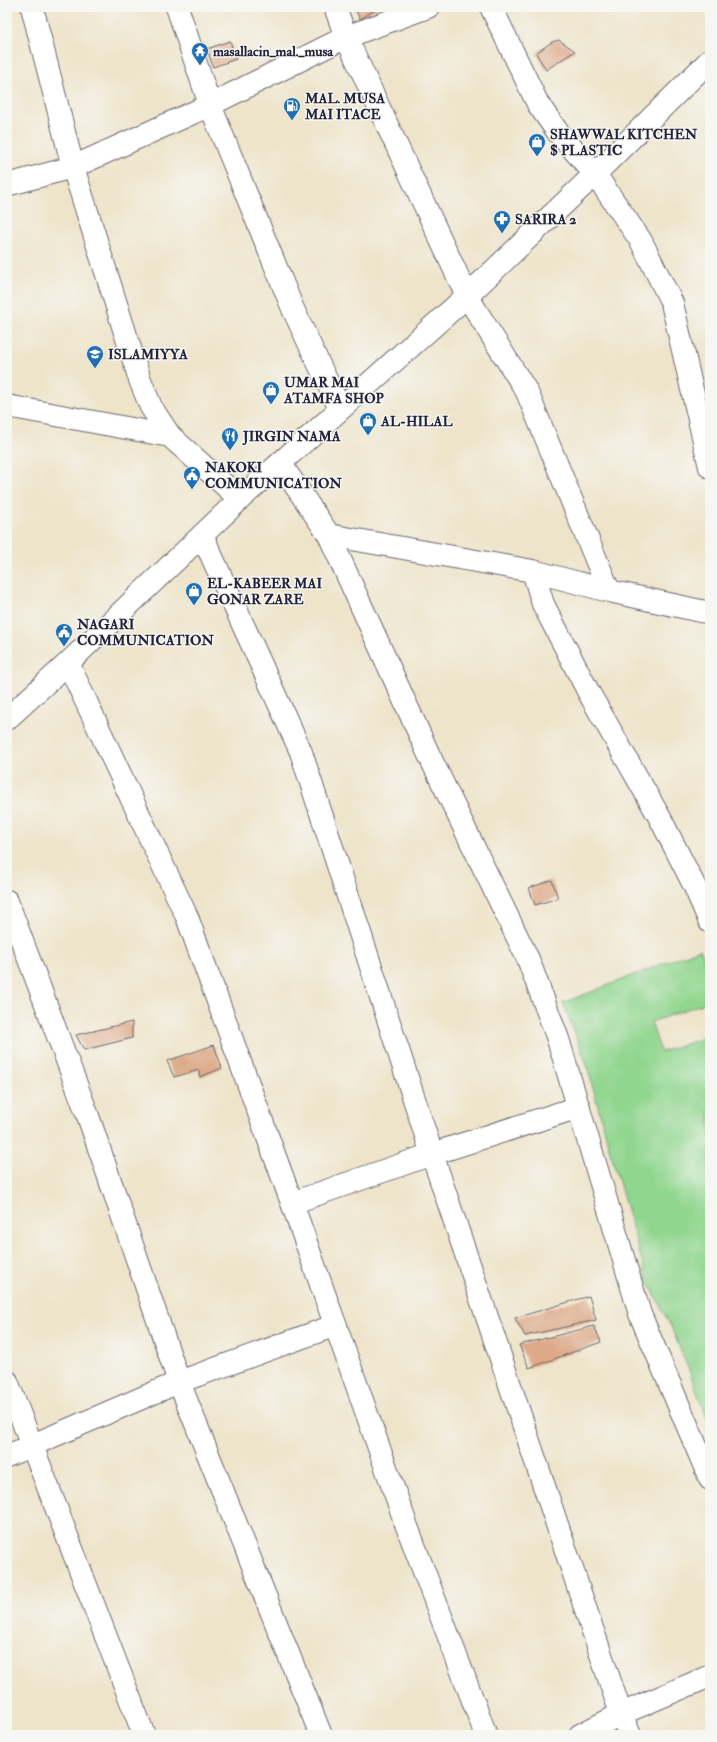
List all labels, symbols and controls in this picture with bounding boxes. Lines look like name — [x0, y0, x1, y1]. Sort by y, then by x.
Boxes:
temple icon: masallacin_mal._musa — [190, 41, 210, 66]
place label: masallacin_mal._musa — [213, 43, 334, 60]
place label: MAL. MUSA MAI ITACE — [304, 90, 385, 123]
fuel station icon: MAL. MUSA MAI ITACE — [282, 96, 302, 121]
place label: SHAWWAL KITCHEN $ PLASTIC — [550, 126, 698, 159]
shop icon: SHAWWAL KITCHEN $ PLASTIC — [527, 132, 547, 157]
pharmacy icon: SARIRA 2 — [492, 209, 512, 234]
place label: SARIRA 2 — [515, 211, 576, 228]
school or university icon: ISLAMIYYA — [85, 344, 105, 369]
place label: ISLAMIYYA — [108, 346, 188, 363]
place label: UMAR MAI ATAMFA SHOP — [283, 374, 384, 407]
shop icon: UMAR MAI ATAMFA SHOP — [261, 380, 281, 405]
shop icon: AL-HILAL — [358, 411, 378, 436]
place label: AL-HILAL — [380, 413, 453, 430]
restaurant icon: JIRGIN NAMA — [220, 426, 240, 451]
place label: JIRGIN NAMA — [242, 428, 341, 446]
place label: NAKOKI COMMUNICATION — [204, 459, 342, 492]
public building icon: NAKOKI COMMUNICATION — [182, 465, 202, 490]
place label: EL-KABEER MAI GONAR ZARE — [207, 575, 322, 608]
shop icon: EL-KABEER MAI GONAR ZARE — [184, 581, 204, 606]
place label: NAGARI COMMUNICATION — [76, 616, 214, 649]
public building icon: NAGARI COMMUNICATION — [54, 622, 74, 647]

